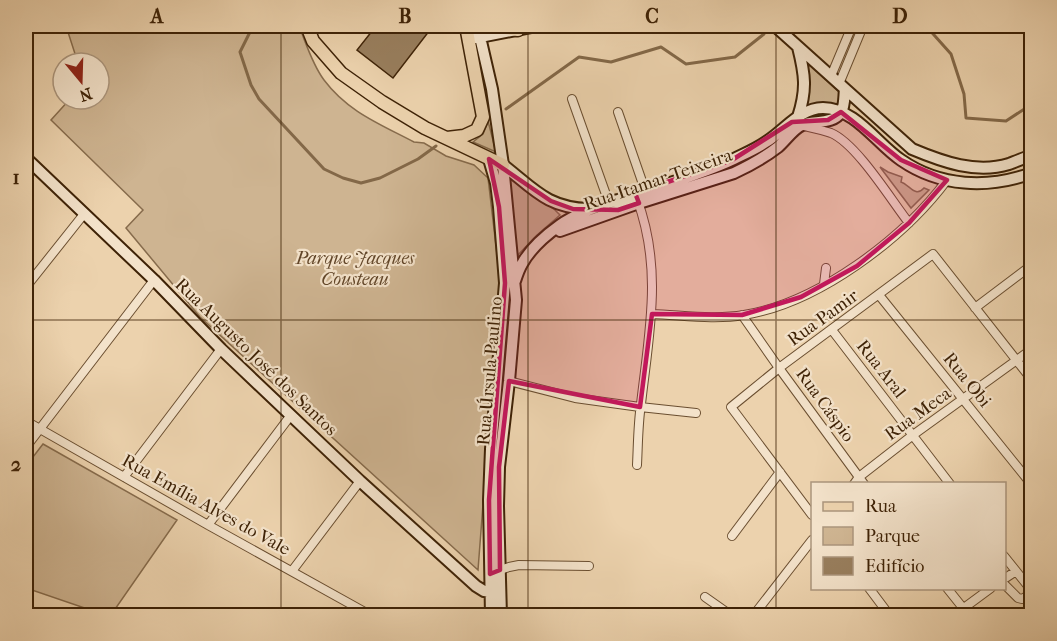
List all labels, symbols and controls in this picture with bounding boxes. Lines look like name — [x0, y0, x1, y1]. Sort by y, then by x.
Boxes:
text: A — [149, 5, 165, 28]
text: B — [398, 5, 412, 28]
text: C — [645, 5, 659, 28]
text: D — [892, 5, 908, 28]
north arrow — [51, 51, 111, 111]
text: N — [76, 84, 95, 106]
street label: Rua Itamar Teixeira — [581, 145, 736, 215]
text: 1 — [12, 166, 20, 189]
park label: Parque Jacques Cousteau — [295, 248, 415, 290]
street label: Rua Augusto José dos Santos — [170, 274, 342, 440]
street label: Rua Pamir — [784, 285, 863, 351]
street label: Rua Úrsula Paulino — [472, 295, 507, 446]
street label: Rua Aral — [852, 336, 910, 402]
street label: Rua Obi — [939, 349, 996, 412]
street label: Rua Cáspio — [791, 364, 859, 446]
street label: Rua Meca — [881, 383, 956, 445]
street label: Rua Emília Alves do Vale — [118, 450, 294, 560]
text: 2 — [11, 453, 21, 476]
legend — [811, 482, 1006, 590]
text: Rua — [865, 496, 897, 517]
text: Parque — [865, 526, 920, 547]
text: Edifício — [865, 556, 924, 577]

